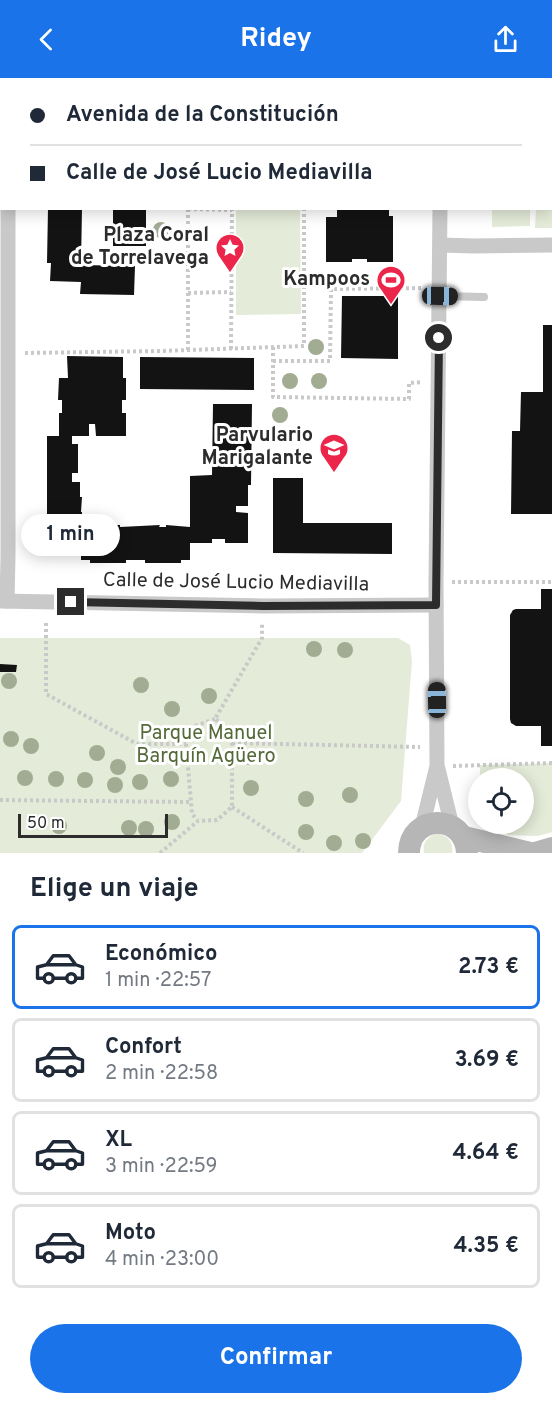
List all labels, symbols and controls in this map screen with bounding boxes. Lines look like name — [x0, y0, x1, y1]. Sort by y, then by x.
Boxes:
text: Ridey — [240, 22, 312, 56]
icon: back — [30, 23, 63, 56]
icon: share — [489, 23, 522, 56]
text: Avenida de la Constitución — [66, 102, 339, 129]
text: Calle de José Lucio Mediavilla — [66, 160, 373, 187]
place label: Plaza Coral de Torrelavega — [71, 223, 209, 272]
place icon: Plaza Coral de Torrelavega — [214, 232, 246, 274]
sports icon: Kampoos — [375, 264, 407, 306]
place label: Kampoos — [283, 267, 370, 293]
car — [422, 287, 458, 305]
route start — [425, 324, 452, 351]
place label: Parvulario Marigalante — [201, 423, 313, 472]
school or university icon: Parvulario Marigalante — [318, 432, 350, 474]
callout: 1 min — [22, 515, 121, 557]
text: 1 min — [46, 522, 95, 548]
street label: Calle de José Lucio Mediavilla — [103, 568, 369, 598]
route end — [57, 588, 84, 615]
car — [428, 682, 446, 718]
park label: Parque Manuel Barquín Agüero — [136, 721, 276, 770]
map controls — [468, 768, 534, 834]
button: locate — [468, 768, 534, 834]
scale bar — [18, 811, 168, 838]
text: 50 m — [27, 814, 65, 834]
text: Elige un viaje — [30, 872, 199, 906]
icon: car — [33, 940, 87, 994]
text: Económico — [105, 941, 218, 968]
text: 2.73 € — [458, 954, 519, 981]
text: 1 min · 22:57 — [105, 968, 211, 994]
icon: car — [33, 1033, 87, 1087]
text: Confort — [105, 1034, 182, 1061]
text: 3.69 € — [454, 1047, 519, 1074]
text: 2 min · 22:58 — [105, 1061, 218, 1087]
icon: car — [33, 1126, 87, 1180]
text: XL — [105, 1127, 132, 1154]
text: 4.64 € — [452, 1140, 519, 1167]
text: 3 min · 22:59 — [105, 1154, 218, 1180]
icon: car — [33, 1219, 87, 1273]
text: Moto — [105, 1220, 156, 1247]
text: 4.35 € — [453, 1233, 519, 1260]
text: 4 min · 23:00 — [105, 1247, 219, 1273]
button: Confirmar — [30, 1324, 522, 1393]

